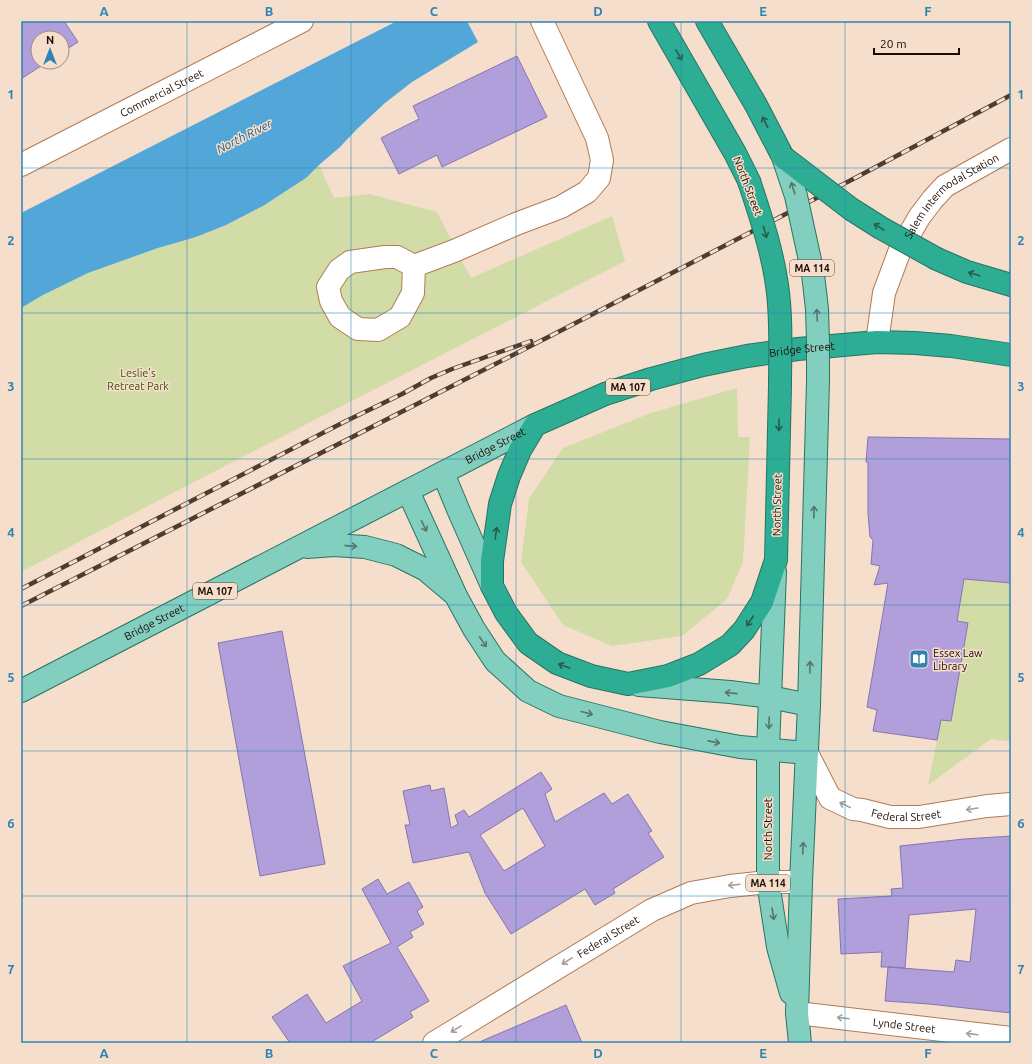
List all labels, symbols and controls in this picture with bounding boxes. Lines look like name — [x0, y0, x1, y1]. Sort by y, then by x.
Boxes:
text: A — [99, 4, 109, 18]
text: B — [265, 4, 274, 18]
text: C — [430, 4, 439, 18]
text: D — [593, 4, 603, 18]
text: E — [759, 4, 767, 18]
text: F — [924, 4, 932, 18]
north arrow — [30, 30, 70, 70]
scale bar — [874, 30, 959, 56]
text: N — [46, 34, 54, 46]
text: 20 m — [880, 37, 907, 50]
one-way arrow — [675, 49, 683, 61]
street label: Commercial Street — [118, 66, 206, 119]
text: 1 — [7, 87, 15, 101]
text: 1 — [1017, 87, 1025, 101]
water label: North River — [214, 116, 274, 155]
one-way arrow — [761, 116, 769, 128]
street label: Salem Intermodal Station — [902, 151, 1001, 241]
street label: North Street — [731, 155, 765, 218]
one-way arrow — [789, 181, 796, 194]
one-way arrow — [873, 222, 885, 230]
one-way arrow — [762, 225, 769, 238]
text: 2 — [7, 233, 15, 247]
text: 2 — [1017, 233, 1025, 247]
road number: MA 114 — [790, 260, 834, 276]
one-way arrow — [967, 270, 980, 277]
one-way arrow — [813, 309, 821, 322]
street label: Bridge Street — [768, 340, 836, 359]
park label: Leslie's Retreat Park — [107, 367, 169, 392]
text: 3 — [7, 379, 15, 393]
road number: MA 107 — [606, 379, 650, 395]
text: 3 — [1017, 379, 1025, 393]
one-way arrow — [775, 418, 783, 431]
street label: Bridge Street — [463, 425, 528, 466]
street label: North Street — [770, 473, 784, 536]
one-way arrow — [810, 506, 818, 519]
one-way arrow — [421, 520, 428, 532]
text: 4 — [7, 525, 15, 539]
text: 4 — [1017, 525, 1025, 539]
one-way arrow — [492, 527, 500, 540]
one-way arrow — [344, 543, 357, 550]
road number: MA 107 — [193, 583, 237, 599]
street label: Bridge Street — [122, 601, 187, 643]
one-way arrow — [746, 616, 754, 627]
one-way arrow — [479, 637, 487, 648]
place label: Essex Law Library — [933, 647, 983, 672]
library icon: Essex Law Library — [908, 648, 930, 670]
one-way arrow — [558, 661, 570, 669]
one-way arrow — [806, 661, 814, 674]
text: 5 — [7, 670, 15, 684]
text: 5 — [1017, 670, 1025, 684]
one-way arrow — [725, 689, 738, 696]
one-way arrow — [580, 710, 593, 718]
one-way arrow — [765, 716, 773, 729]
one-way arrow — [707, 739, 720, 747]
street label: North Street — [762, 797, 774, 860]
one-way arrow — [839, 801, 851, 808]
one-way arrow — [966, 805, 979, 813]
street label: Federal Street — [870, 807, 943, 823]
text: 6 — [7, 816, 15, 830]
text: 6 — [1017, 816, 1025, 830]
one-way arrow — [799, 842, 806, 855]
road number: MA 114 — [746, 875, 790, 891]
one-way arrow — [728, 882, 741, 889]
one-way arrow — [769, 907, 777, 920]
street label: Federal Street — [575, 913, 642, 960]
one-way arrow — [561, 958, 573, 966]
text: 7 — [7, 962, 15, 976]
text: 7 — [1017, 962, 1025, 976]
one-way arrow — [837, 1015, 850, 1022]
street label: Lynde Street — [872, 1016, 937, 1035]
one-way arrow — [450, 1026, 462, 1034]
one-way arrow — [966, 1030, 979, 1037]
text: A — [99, 1046, 109, 1060]
text: B — [265, 1046, 274, 1060]
text: C — [430, 1046, 439, 1060]
text: D — [593, 1046, 603, 1060]
text: E — [759, 1046, 767, 1060]
text: F — [924, 1046, 932, 1060]

